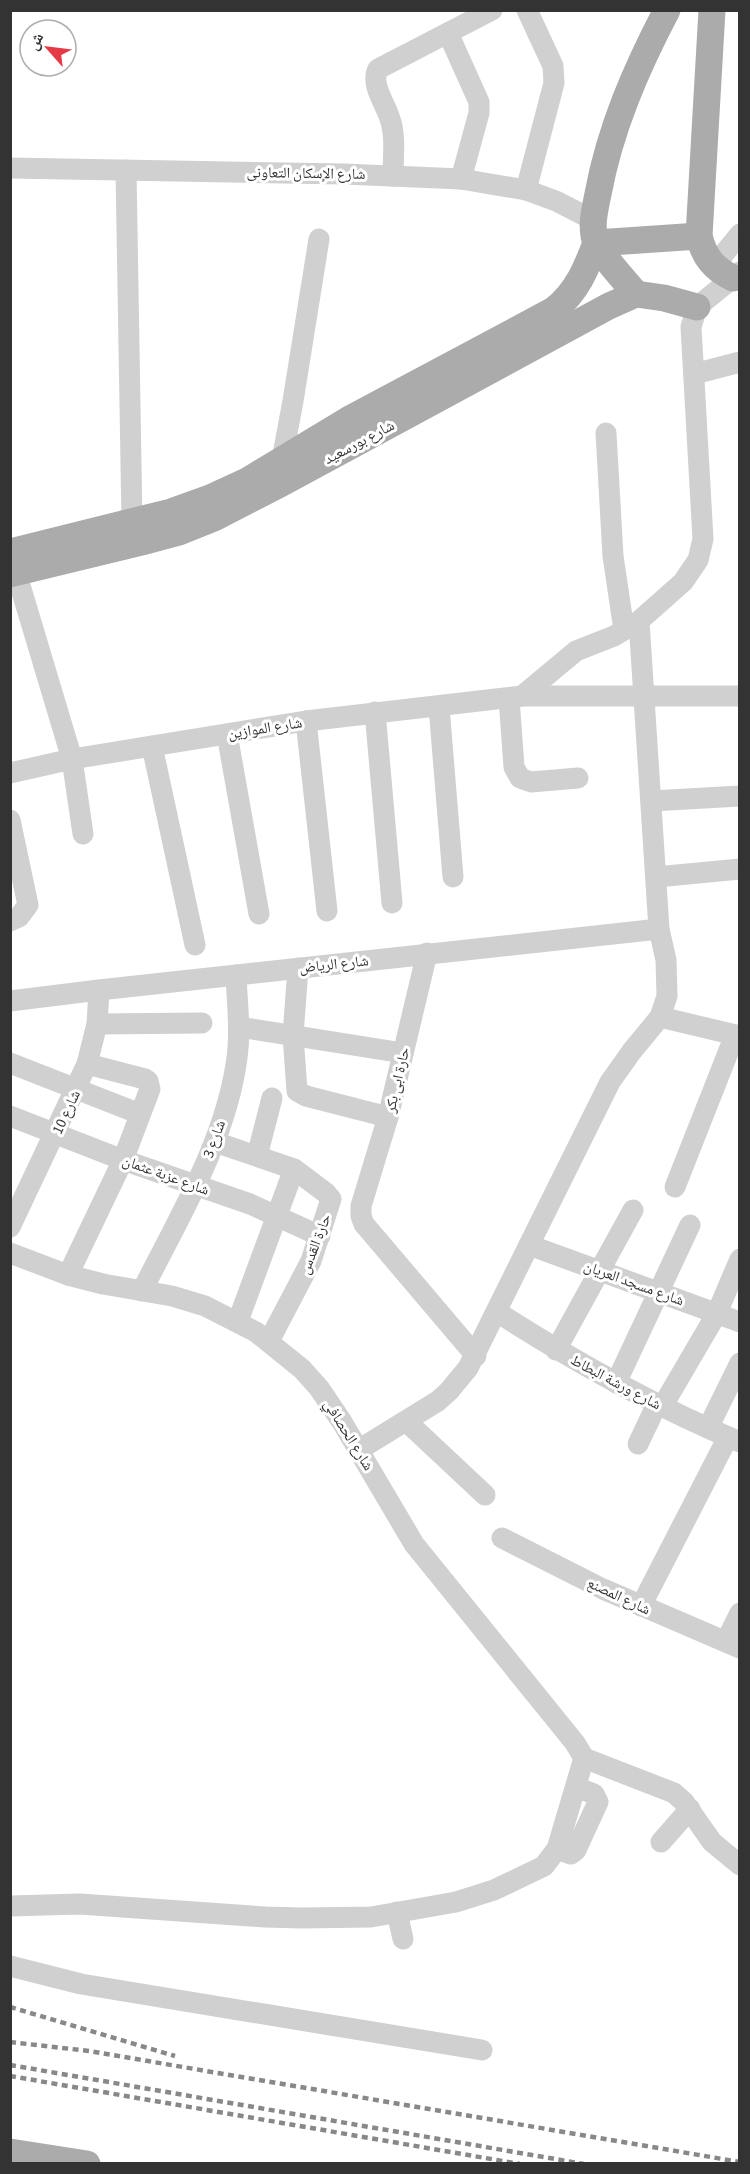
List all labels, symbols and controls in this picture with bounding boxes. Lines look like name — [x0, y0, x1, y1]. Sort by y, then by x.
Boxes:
north arrow — [18, 18, 78, 78]
text: ش — [22, 29, 49, 54]
street label: شارع الإسكان التعاونى — [246, 162, 366, 185]
street label: شارع بورسعيد — [320, 415, 398, 470]
street label: شارع الموازين — [227, 712, 304, 745]
street label: شارع الرياض — [298, 950, 370, 979]
street label: حارة ابى بكر — [380, 1045, 415, 1116]
street label: شارع 10 — [47, 1087, 86, 1138]
street label: شارع 3 — [198, 1117, 231, 1161]
street label: شارع عزبة عثمان — [120, 1150, 212, 1201]
street label: حارة القدس — [294, 1211, 337, 1277]
street label: شارع مسجد العريان — [581, 1256, 687, 1311]
street label: شارع ورشة البطاط — [567, 1350, 665, 1415]
street label: شارع الحصافي — [318, 1396, 379, 1475]
street label: شارع المصنع — [584, 1573, 654, 1620]

